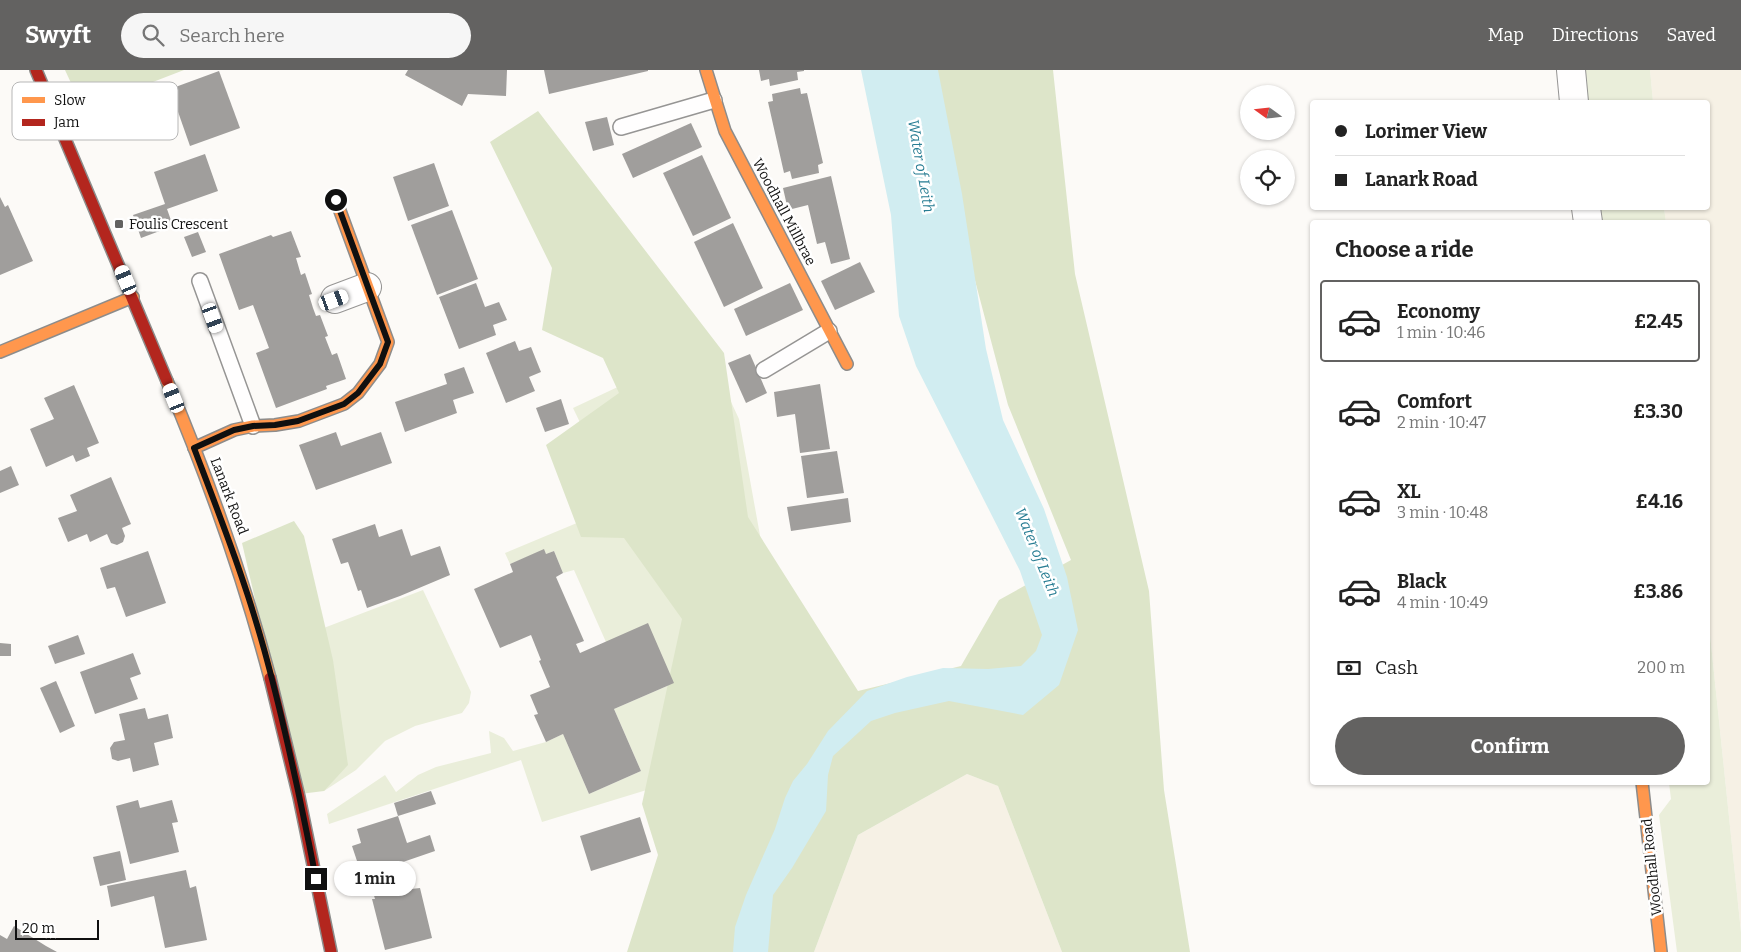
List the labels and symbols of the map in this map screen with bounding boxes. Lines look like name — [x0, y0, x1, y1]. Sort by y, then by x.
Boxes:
legend — [12, 82, 178, 140]
north arrow — [1240, 85, 1295, 140]
text: Slow — [54, 92, 86, 109]
text: Jam — [53, 114, 80, 131]
water label: Water of Leith — [904, 118, 938, 214]
street label: Woodhall Millbrae — [749, 156, 819, 268]
route start — [325, 189, 347, 211]
place label: Foulis Crescent — [129, 216, 228, 233]
marker: Foulis Crescent — [113, 218, 125, 230]
car — [113, 263, 138, 297]
car — [317, 288, 350, 312]
car — [200, 301, 225, 335]
car — [161, 381, 186, 415]
street label: Lanark Road — [206, 455, 252, 537]
water label: Water of Leith — [1011, 505, 1063, 599]
street label: Woodhall Road — [1638, 817, 1666, 917]
callout: 1 min — [334, 862, 416, 896]
route end — [305, 868, 327, 890]
scale bar — [15, 917, 99, 940]

